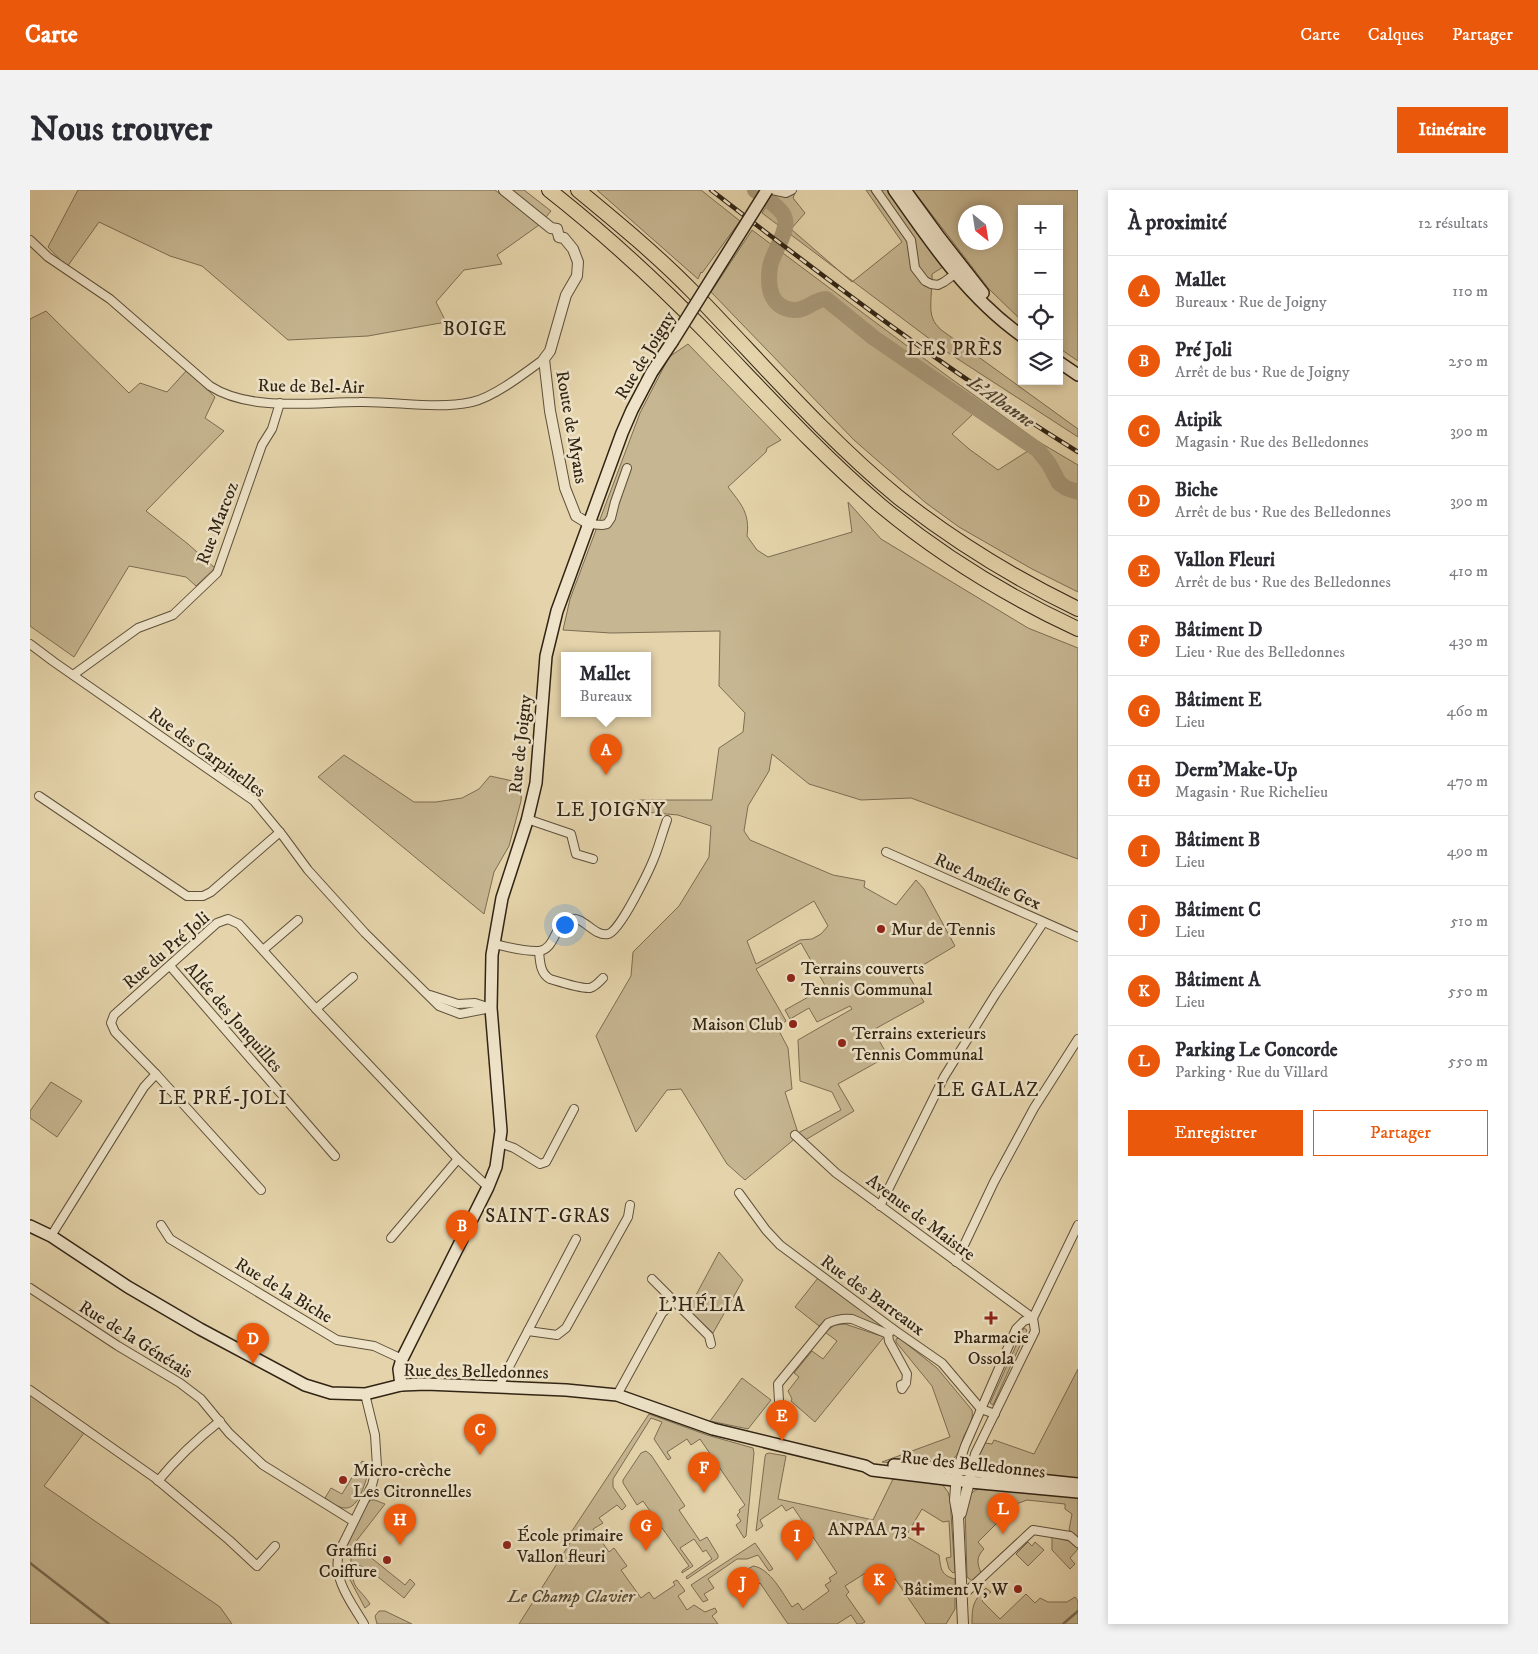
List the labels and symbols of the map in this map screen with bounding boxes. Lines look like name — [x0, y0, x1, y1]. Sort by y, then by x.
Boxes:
north arrow — [958, 205, 1003, 250]
street label: Rue de Joigny — [611, 307, 681, 404]
district label: BOIGE — [443, 318, 507, 341]
district label: LES PRÈS — [907, 337, 1003, 361]
street label: Route de Myans — [550, 369, 592, 485]
water label: L'Albanne — [963, 370, 1039, 434]
street label: Rue de Bel-Air — [257, 375, 365, 399]
street label: Rue Marcoz — [192, 479, 244, 568]
street label: Rue de Joigny — [505, 693, 537, 795]
street label: Rue des Carpinelles — [144, 703, 269, 803]
pin: A — [590, 734, 622, 775]
district label: LE JOIGNY — [556, 799, 666, 822]
street label: Rue Amélie Gex — [931, 849, 1045, 915]
street label: Rue du Pré Joli — [119, 907, 214, 994]
your location — [552, 912, 578, 938]
place label: Mur de Tennis — [891, 919, 995, 941]
marker: Mur de Tennis — [875, 923, 887, 935]
street label: Allée des Jonquilles — [179, 958, 287, 1077]
place label: Terrains couverts Tennis Communal — [801, 958, 933, 1001]
marker: Terrains couverts Tennis Communal — [785, 972, 797, 984]
place label: Maison Club — [692, 1014, 783, 1036]
marker: Maison Club — [787, 1018, 799, 1030]
place label: Terrains exterieurs Tennis Communal — [852, 1023, 986, 1066]
marker: Terrains exterieurs Tennis Communal — [836, 1037, 848, 1049]
district label: LE GALAZ — [937, 1079, 1039, 1102]
district label: LE PRÉ-JOLI — [158, 1086, 288, 1110]
street label: Avenue de Maistre — [862, 1170, 979, 1266]
district label: SAINT-GRAS — [485, 1205, 611, 1228]
pin: B — [446, 1210, 478, 1251]
street label: Rue des Barreaux — [816, 1251, 929, 1341]
street label: Rue de la Biche — [231, 1253, 336, 1329]
district label: L'HÉLIA — [658, 1293, 746, 1317]
street label: Rue de la Génétais — [74, 1296, 196, 1384]
marker: Pharmacie Ossola — [985, 1312, 997, 1324]
pin: D — [237, 1323, 269, 1364]
place label: Pharmacie Ossola — [953, 1327, 1029, 1370]
street label: Rue des Belledonnes — [403, 1360, 549, 1384]
pin: E — [766, 1400, 798, 1441]
pin: C — [464, 1414, 496, 1455]
street label: Rue des Belledonnes — [900, 1446, 1046, 1484]
pin: F — [688, 1452, 720, 1493]
place label: Micro-crèche Les Citronnelles — [353, 1460, 471, 1503]
marker: Micro-crèche Les Citronnelles — [337, 1474, 349, 1486]
pin: L — [987, 1493, 1019, 1534]
pin: H — [384, 1504, 416, 1545]
pin: G — [630, 1510, 662, 1551]
place label: ANPAA 73 — [828, 1519, 907, 1541]
pin: I — [781, 1520, 813, 1561]
marker: ANPAA 73 — [911, 1522, 925, 1536]
place label: École primaire Vallon fleuri — [516, 1525, 623, 1568]
marker: École primaire Vallon fleuri — [501, 1539, 513, 1551]
place label: Graffiti Coiffure — [319, 1540, 377, 1583]
marker: Graffiti Coiffure — [381, 1554, 393, 1566]
pin: K — [863, 1564, 895, 1605]
pin: J — [727, 1567, 759, 1608]
place label: Bâtiment V, W — [903, 1579, 1009, 1601]
marker: Bâtiment V, W — [1012, 1583, 1024, 1595]
park label: Le Champ Clavier — [507, 1586, 636, 1608]

